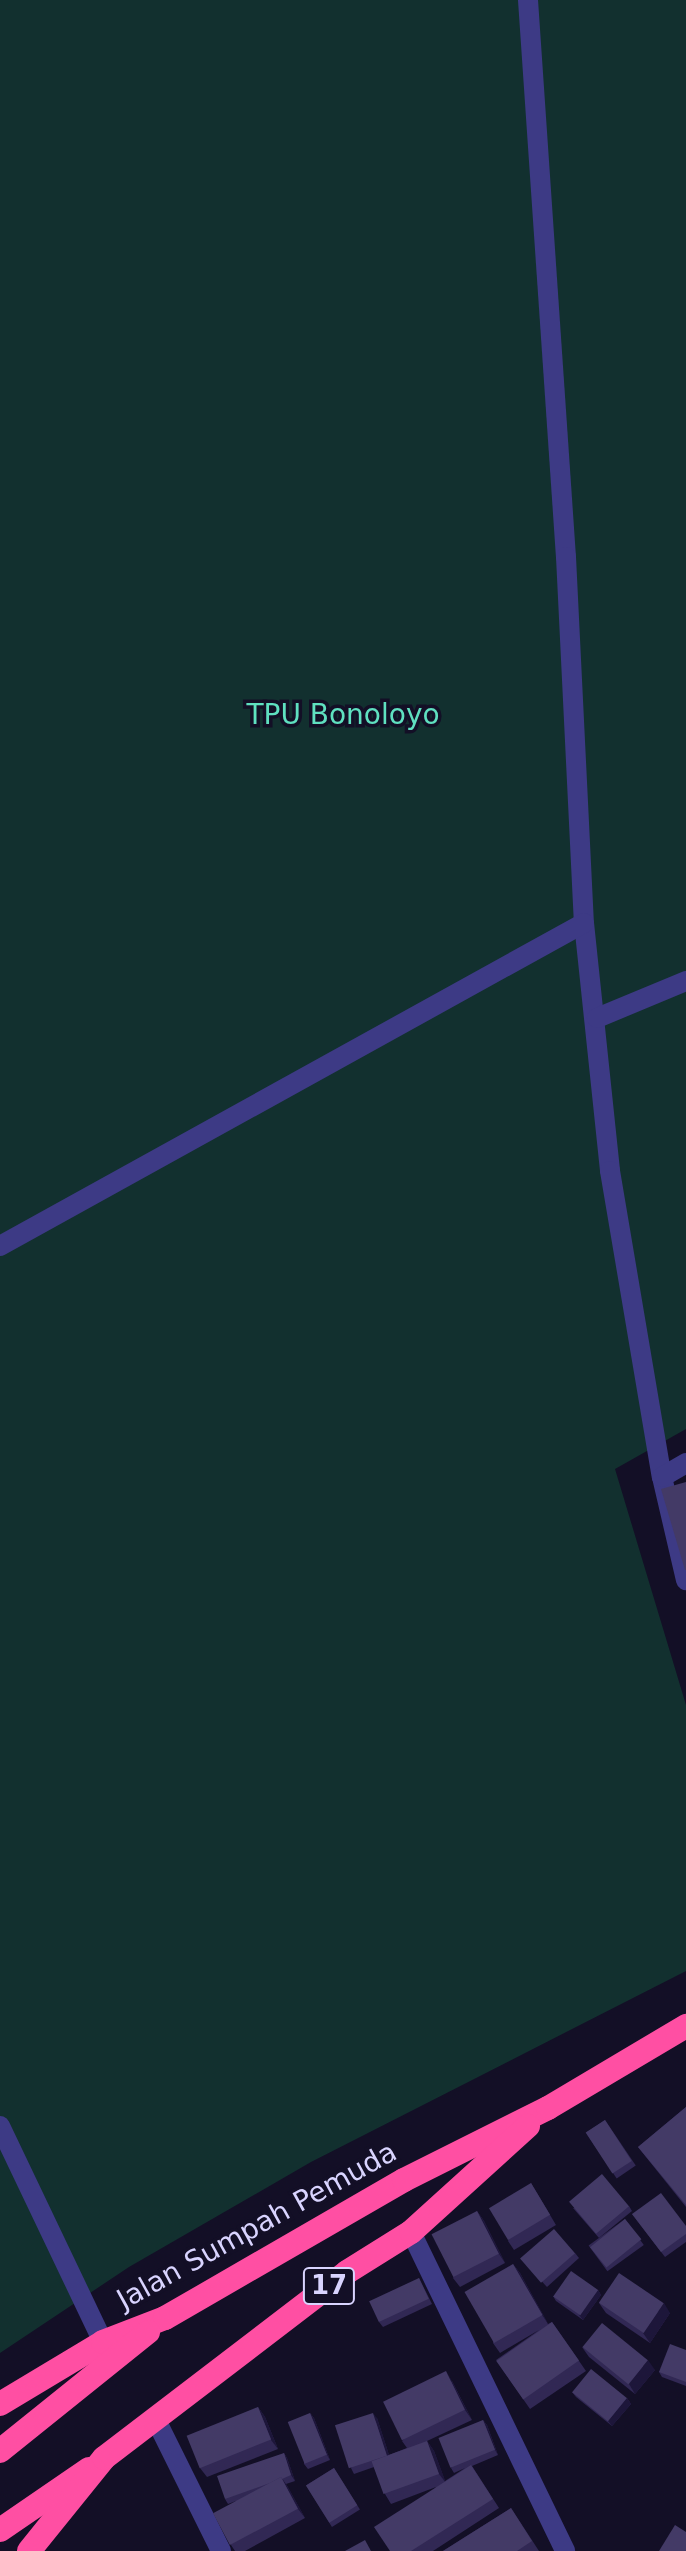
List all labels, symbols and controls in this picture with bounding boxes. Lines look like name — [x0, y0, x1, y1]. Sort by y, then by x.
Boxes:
park label: TPU Bonoloyo — [246, 698, 440, 732]
street label: Jalan Sumpah Pemuda — [111, 2135, 403, 2317]
road number: 17 — [301, 2264, 357, 2308]

